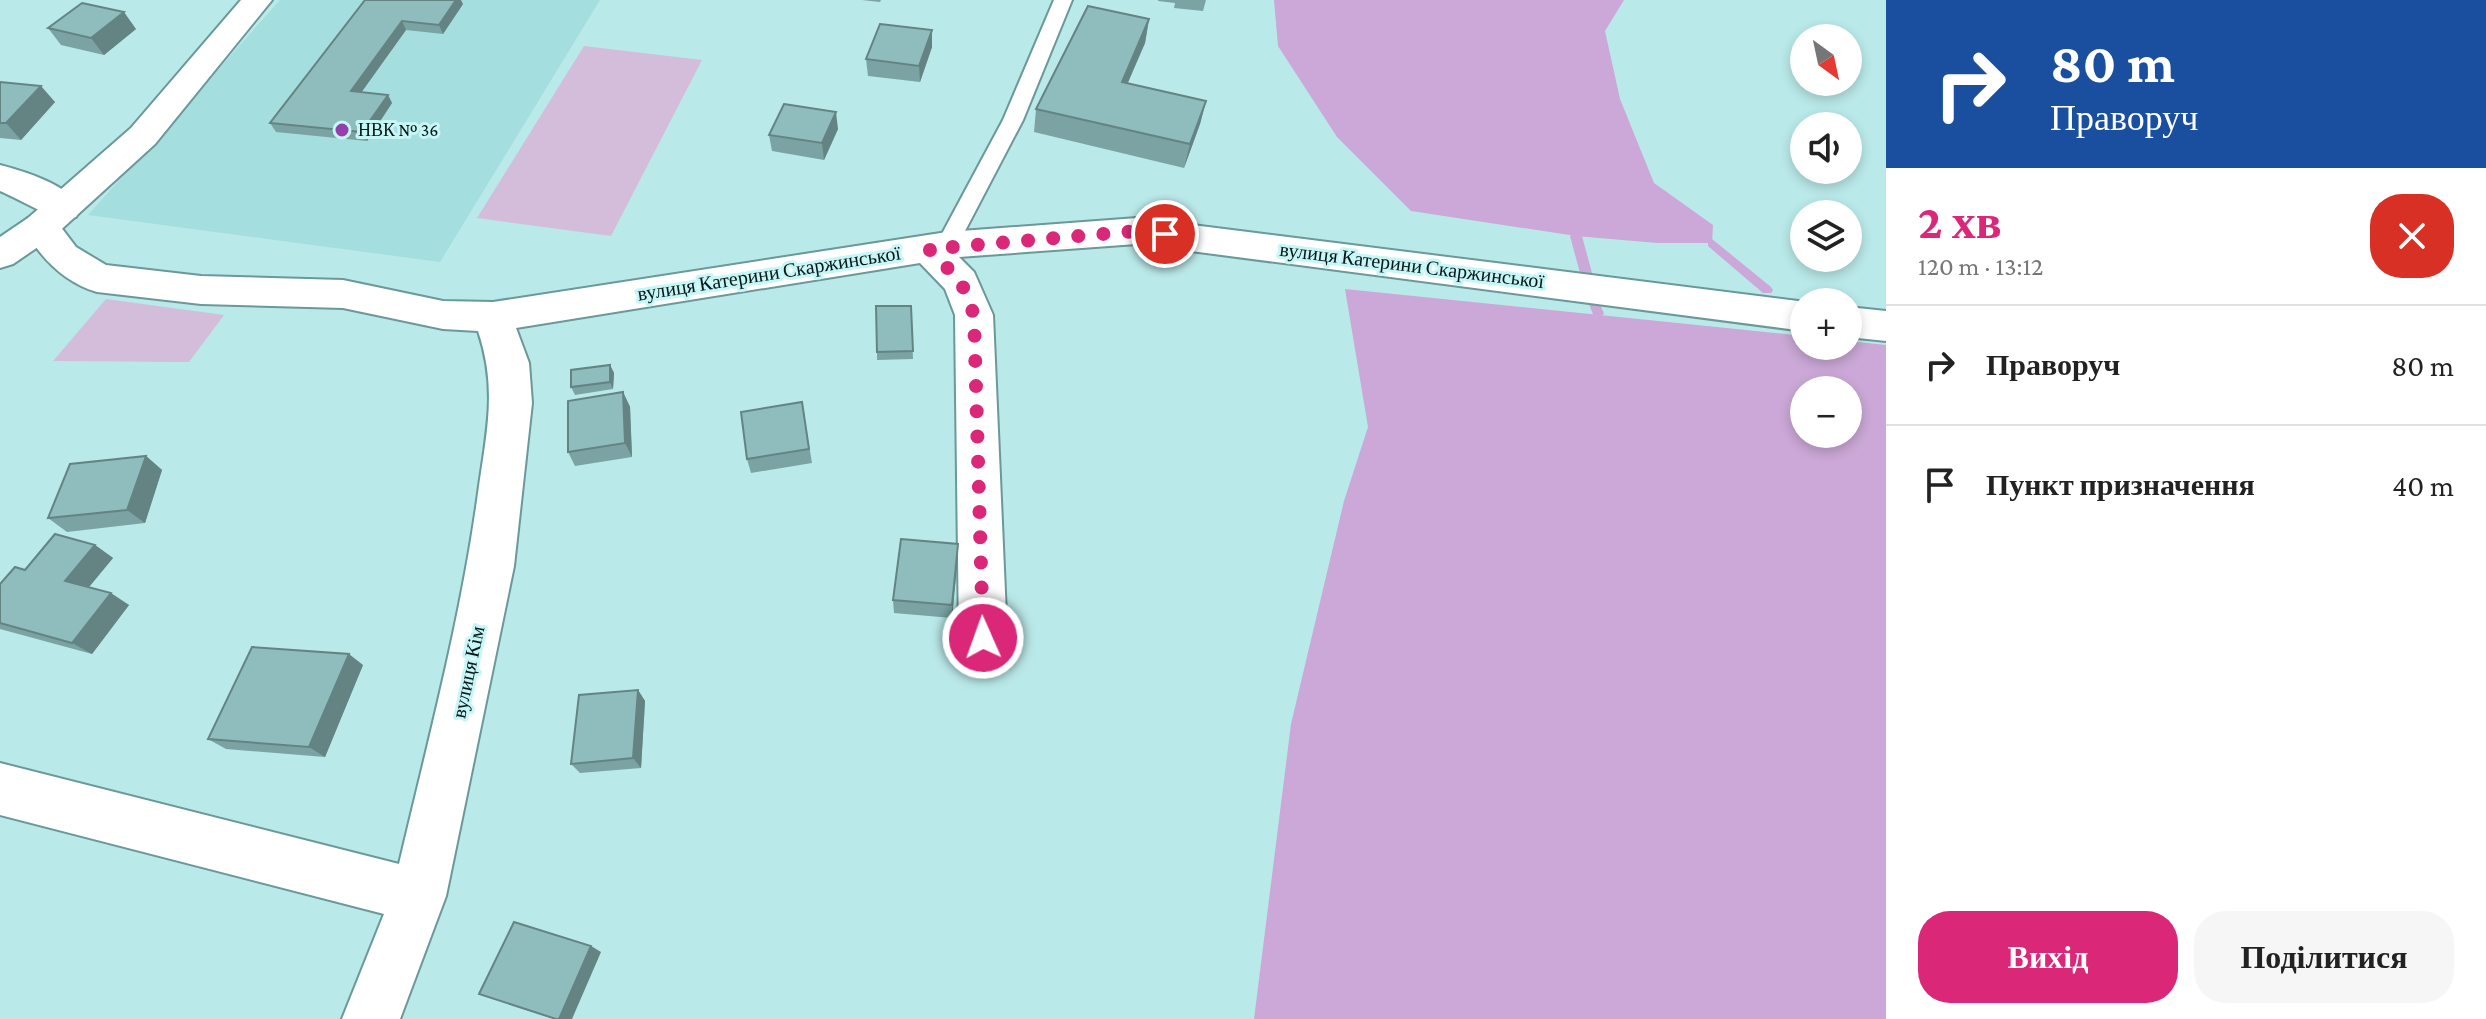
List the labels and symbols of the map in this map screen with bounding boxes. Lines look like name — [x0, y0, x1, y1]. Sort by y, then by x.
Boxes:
north arrow — [1790, 24, 1862, 96]
place label: НВК № 36 — [358, 120, 438, 140]
marker: НВК № 36 — [333, 121, 351, 139]
pin — [1131, 200, 1199, 268]
street label: вулиця Катерини Скаржинської — [1278, 238, 1546, 293]
street label: вулиця Катерини Скаржинської — [636, 241, 903, 306]
position arrow — [941, 596, 1025, 680]
street label: вулиця Кім — [447, 624, 490, 720]

